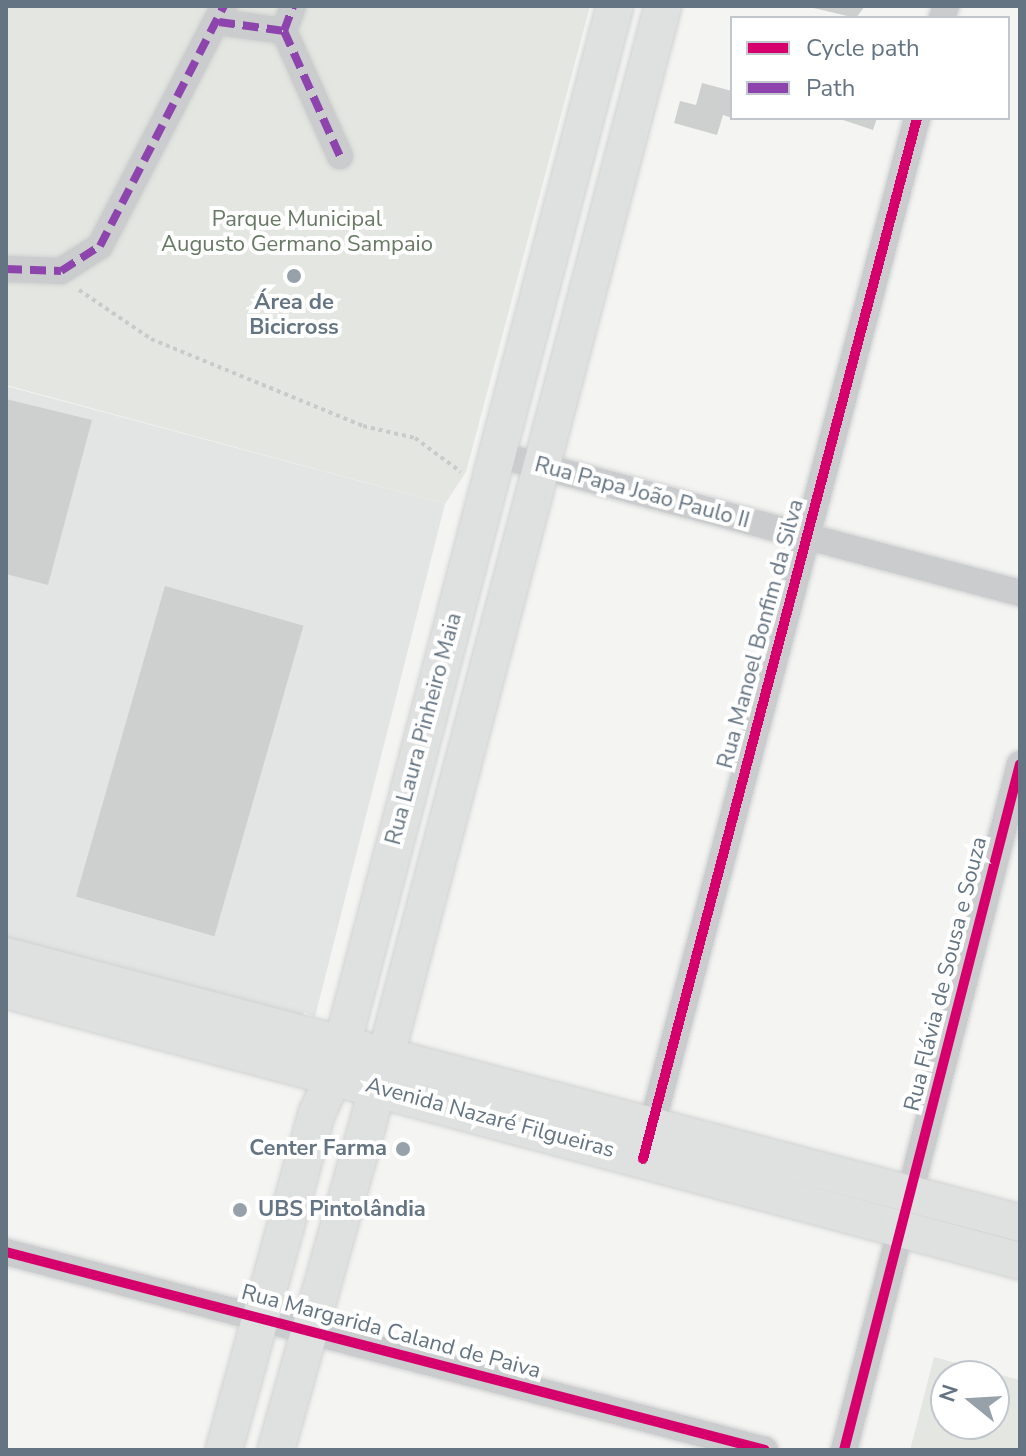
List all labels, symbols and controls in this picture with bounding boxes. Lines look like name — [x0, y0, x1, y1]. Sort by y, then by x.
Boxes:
legend — [730, 16, 1010, 120]
text: Cycle path — [806, 32, 920, 64]
text: Path — [806, 72, 855, 104]
park label: Parque Municipal Augusto Germano Sampaio — [161, 206, 433, 258]
marker: Área de Bicicross — [285, 267, 303, 285]
place label: Área de Bicicross — [249, 289, 339, 340]
street label: Rua Papa João Paulo II — [532, 452, 752, 534]
street label: Rua Manoel Bonfim da Silva — [712, 496, 810, 772]
street label: Rua Laura Pinheiro Maia — [380, 610, 468, 848]
street label: Rua Flávia de Sousa e Souza — [899, 834, 993, 1114]
street label: Avenida Nazaré Filgueiras — [363, 1072, 617, 1164]
place label: Center Farma — [249, 1136, 387, 1162]
marker: Center Farma — [394, 1140, 412, 1158]
place label: UBS Pintolândia — [258, 1197, 426, 1223]
marker: UBS Pintolândia — [229, 1199, 251, 1221]
street label: Rua Margarida Caland de Paiva — [239, 1279, 543, 1385]
north arrow — [930, 1360, 1010, 1440]
text: N — [932, 1381, 966, 1406]

